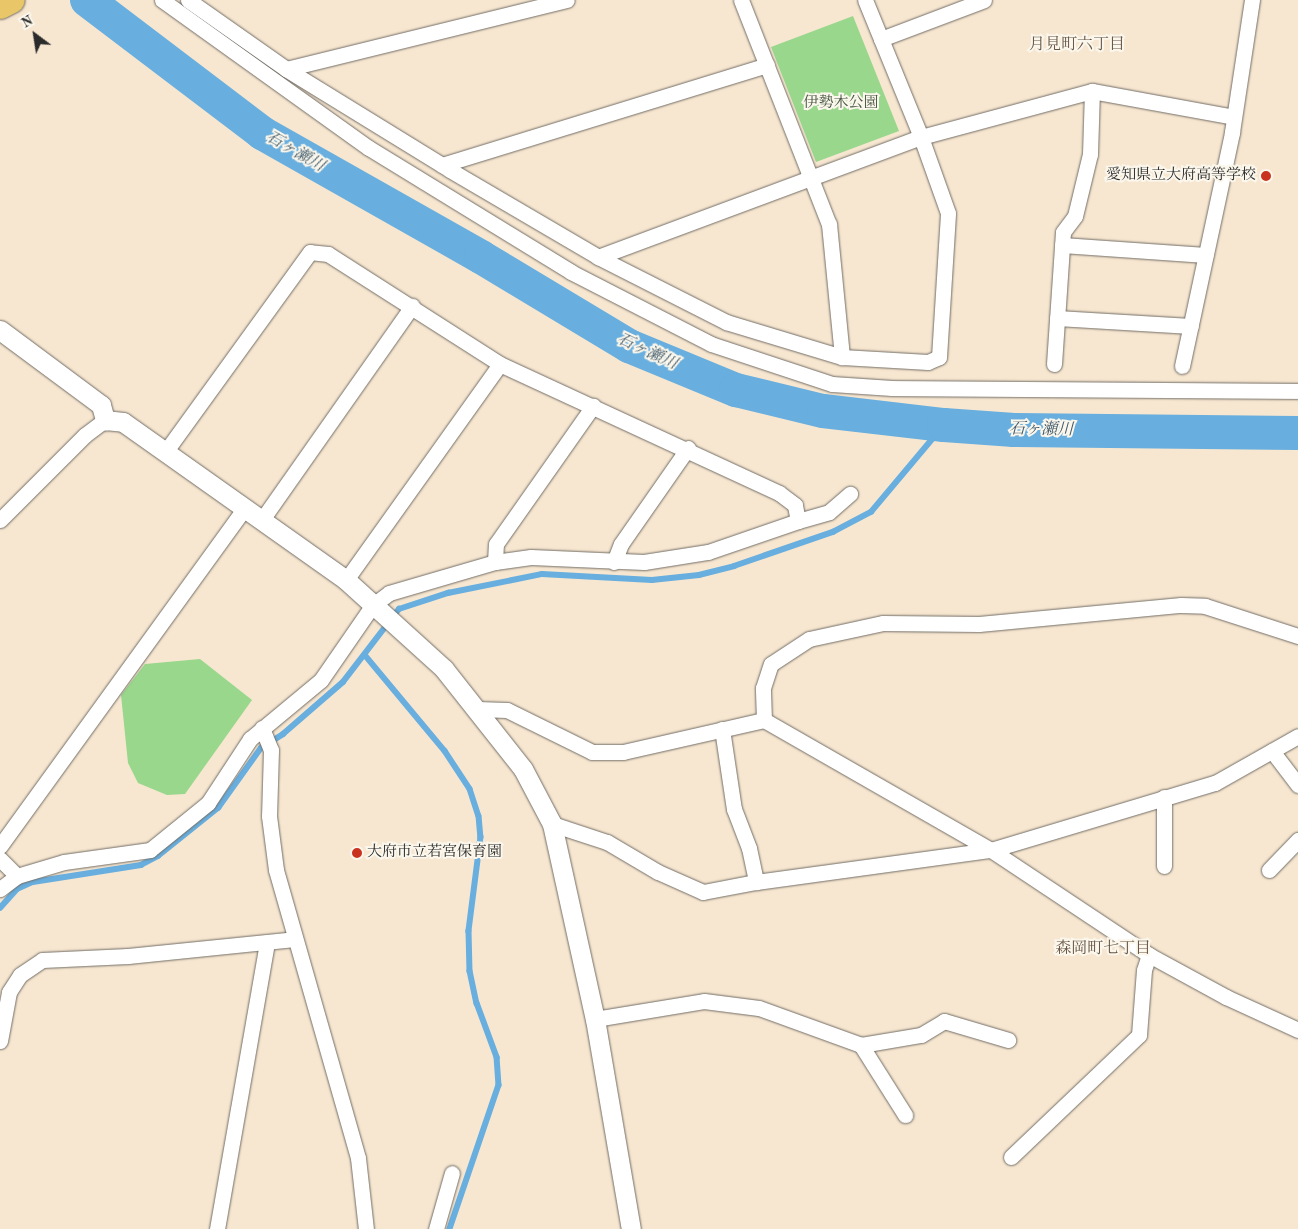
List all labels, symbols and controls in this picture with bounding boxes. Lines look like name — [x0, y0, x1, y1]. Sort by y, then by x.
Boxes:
north arrow — [10, 10, 60, 60]
text: N — [19, 13, 35, 31]
district label: 月見町六丁目 — [1029, 35, 1125, 55]
park label: 伊勢木公園 — [804, 95, 878, 113]
water label: 石ヶ瀬川 — [262, 128, 328, 176]
place label: 愛知県立大府高等学校 — [1106, 167, 1256, 185]
marker: 愛知県立大府高等学校 — [1260, 170, 1272, 182]
water label: 石ヶ瀬川 — [614, 330, 680, 374]
water label: 石ヶ瀬川 — [1009, 420, 1073, 440]
place label: 大府市立若宮保育園 — [367, 844, 502, 862]
marker: 大府市立若宮保育園 — [351, 847, 363, 859]
district label: 森岡町七丁目 — [1055, 939, 1151, 959]

